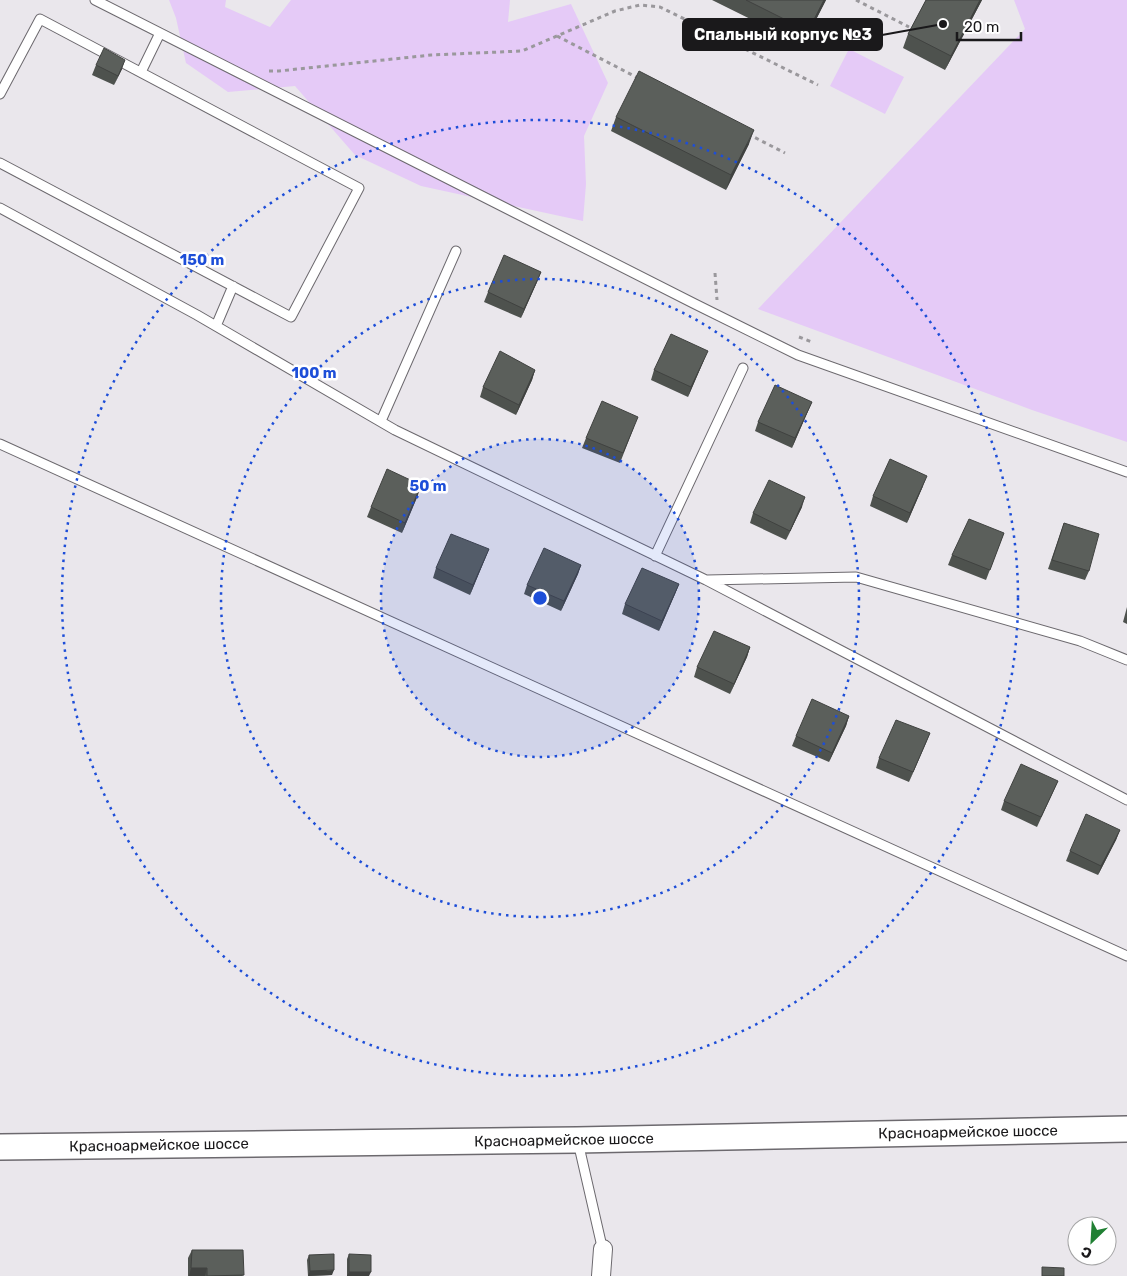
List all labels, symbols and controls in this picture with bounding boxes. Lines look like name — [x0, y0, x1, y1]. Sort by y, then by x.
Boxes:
scale bar — [957, 10, 1021, 42]
text: 20 m — [964, 18, 999, 36]
callout: Спальный корпус №3 — [683, 19, 882, 50]
text: Спальный корпус №3 — [694, 25, 872, 44]
text: 150 m — [180, 251, 224, 269]
text: 100 m — [292, 364, 336, 382]
text: 50 m — [410, 477, 446, 495]
centre of rings — [531, 589, 549, 607]
street label: Красноармейское шоссе — [878, 1121, 1058, 1143]
street label: Красноармейское шоссе — [474, 1129, 654, 1151]
street label: Красноармейское шоссе — [69, 1134, 249, 1156]
north arrow — [1067, 1216, 1117, 1266]
text: С — [1079, 1242, 1095, 1262]

